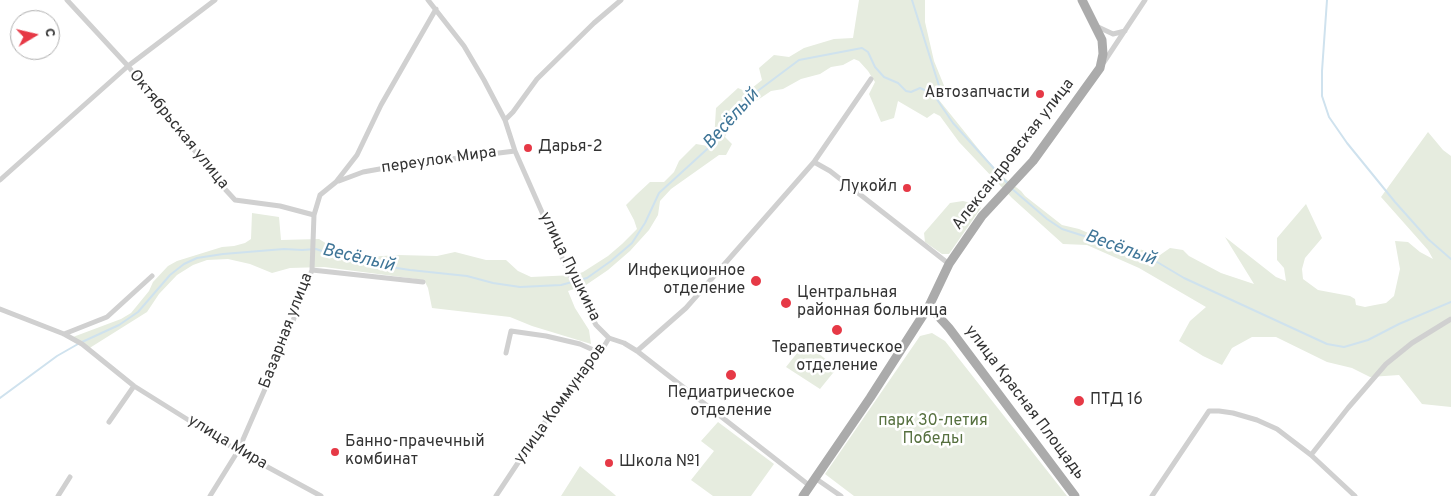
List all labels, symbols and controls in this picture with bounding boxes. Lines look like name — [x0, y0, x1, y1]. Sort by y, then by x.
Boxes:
north arrow — [10, 10, 60, 60]
text: С — [40, 27, 58, 38]
street label: Октябрьская улица — [124, 66, 232, 194]
street label: Александровская улица — [949, 75, 1079, 235]
place label: Автозапчасти — [925, 84, 1030, 104]
water label: Весёлый — [699, 85, 765, 155]
marker: Автозапчасти — [1034, 88, 1046, 100]
place label: Дарья-2 — [538, 138, 603, 158]
marker: Дарья-2 — [522, 142, 534, 154]
street label: переулок Мира — [380, 143, 498, 179]
place label: Лукойл — [839, 178, 897, 198]
marker: Лукойл — [901, 182, 913, 194]
street label: улица Пушкина — [534, 209, 604, 325]
water label: Весёлый — [1082, 226, 1158, 272]
water label: Весёлый — [320, 240, 396, 278]
place label: Инфекционное отделение — [628, 262, 745, 300]
street label: Базарная улица — [256, 271, 318, 391]
marker: Инфекционное отделение — [749, 274, 763, 288]
place label: Центральная районная больница — [797, 284, 947, 322]
marker: Центральная районная больница — [779, 296, 793, 310]
street label: улица Красная Площадь — [960, 322, 1088, 484]
marker: Терапевтическое отделение — [830, 323, 844, 337]
place label: Терапевтическое отделение — [772, 339, 902, 377]
street label: улица Коммунаров — [511, 340, 611, 468]
marker: Педиатрическое отделение — [724, 368, 738, 382]
place label: Педиатрическое отделение — [667, 384, 795, 422]
place label: ПТД 16 — [1090, 391, 1143, 411]
marker: ПТД 16 — [1072, 394, 1086, 408]
street label: улица Мира — [184, 412, 270, 474]
park label: парк 30-летия Победы — [878, 412, 988, 450]
place label: Банно-прачечный комбинат — [345, 433, 485, 471]
marker: Банно-прачечный комбинат — [329, 446, 341, 458]
place label: Школа №1 — [619, 453, 700, 473]
marker: Школа №1 — [603, 457, 615, 469]

